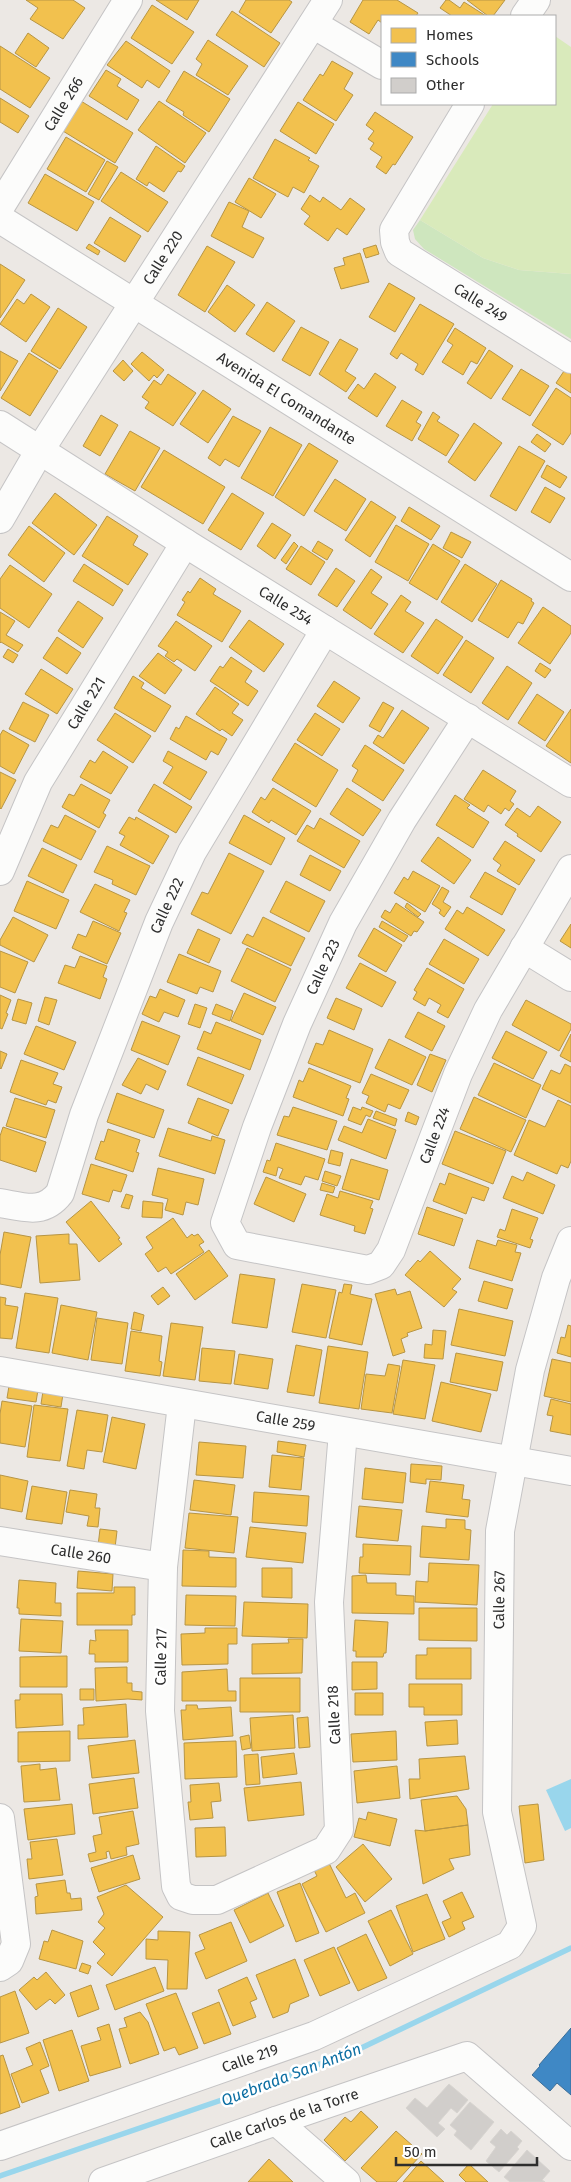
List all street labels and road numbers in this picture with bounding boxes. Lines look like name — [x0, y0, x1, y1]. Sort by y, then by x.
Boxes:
street label: Calle 266 — [40, 74, 87, 135]
street label: Calle 220 — [139, 227, 187, 288]
street label: Calle 249 — [450, 279, 511, 326]
street label: Avenida El Comandante — [214, 348, 359, 449]
street label: Calle 254 — [255, 582, 316, 629]
street label: Calle 221 — [63, 674, 109, 733]
street label: Calle 222 — [146, 875, 188, 936]
street label: Calle 223 — [302, 936, 344, 998]
street label: Calle 224 — [416, 1104, 454, 1166]
street label: Calle 259 — [255, 1407, 317, 1435]
street label: Calle 260 — [49, 1540, 113, 1568]
street label: Calle 267 — [490, 1570, 509, 1630]
street label: Calle 217 — [152, 1628, 171, 1686]
street label: Calle 218 — [323, 1685, 345, 1745]
street label: Calle 219 — [219, 2040, 281, 2077]
street label: Calle Carlos de la Torre — [207, 2085, 361, 2153]

